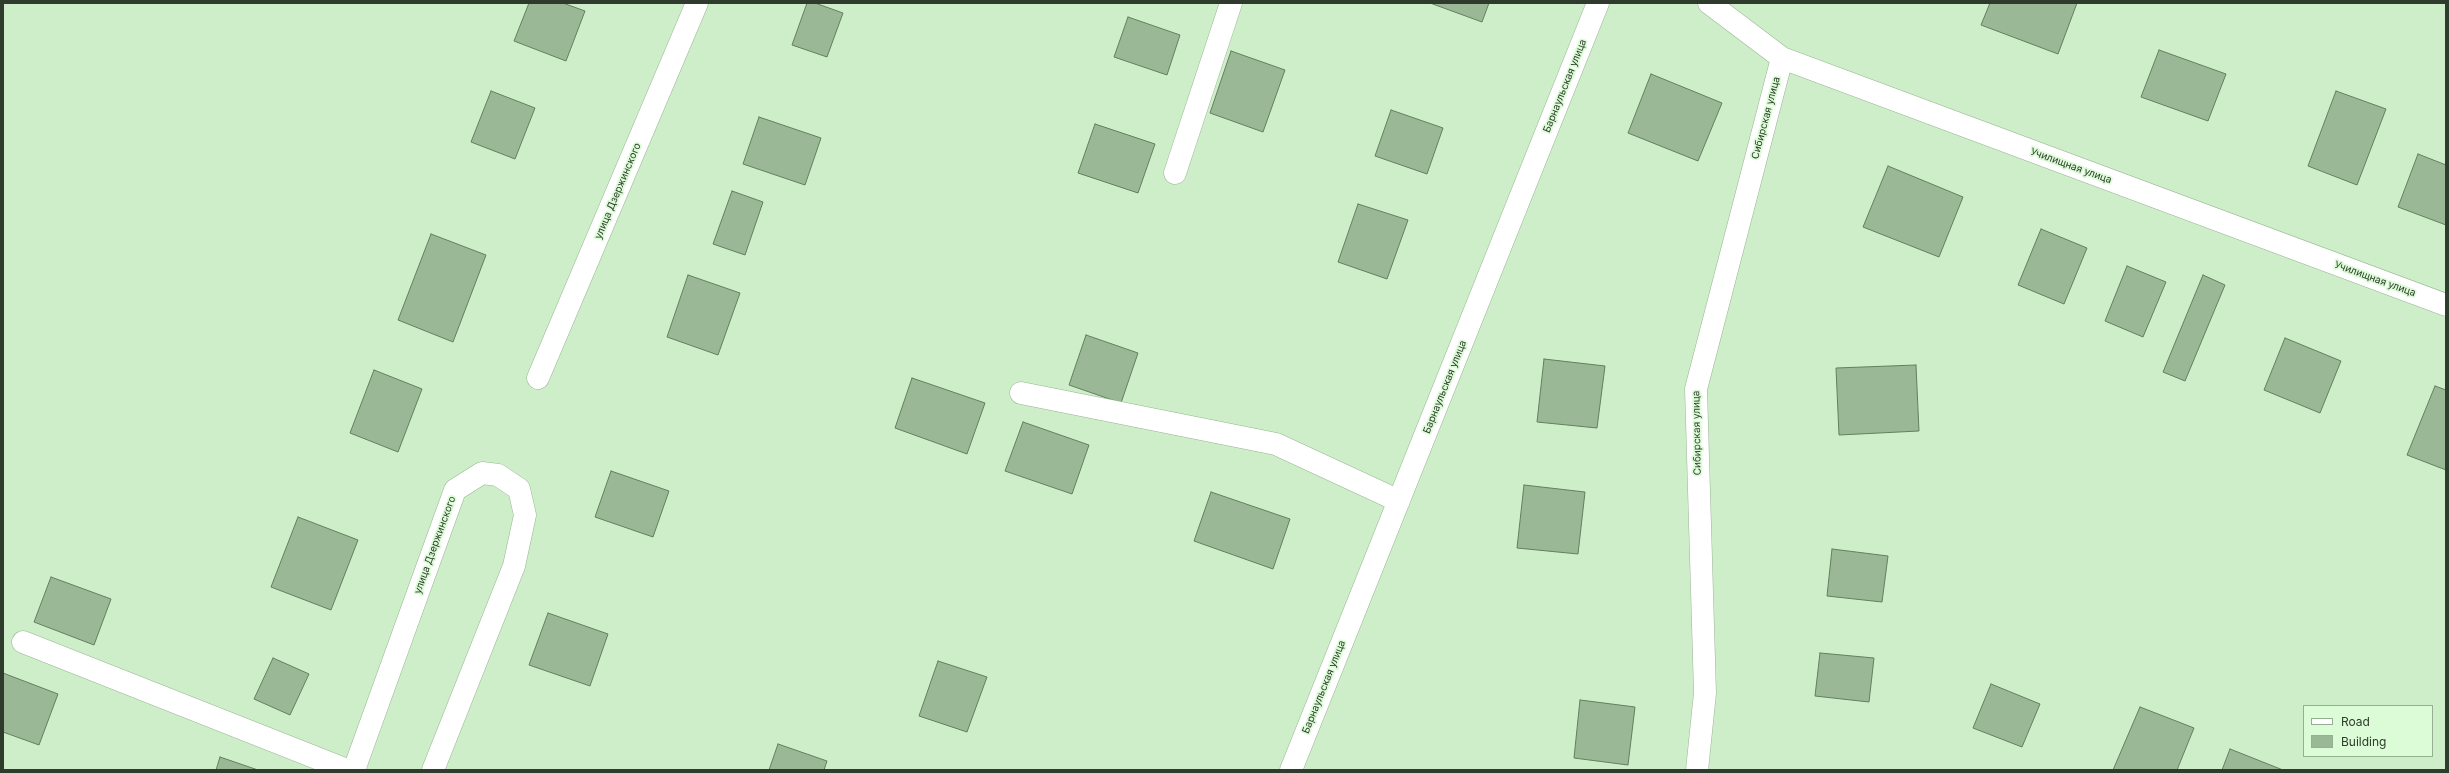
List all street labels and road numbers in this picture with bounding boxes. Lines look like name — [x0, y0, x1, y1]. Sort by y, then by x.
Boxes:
street label: Барнаульская улица — [1541, 38, 1589, 134]
street label: Сибирская улица — [1749, 76, 1783, 160]
street label: улица Дзержинского — [592, 141, 644, 241]
street label: Училищная улица — [2029, 146, 2113, 186]
street label: Училищная улица — [2333, 259, 2417, 299]
street label: Барнаульская улица — [1421, 339, 1469, 435]
street label: Сибирская улица — [1690, 391, 1704, 475]
street label: улица Дзержинского — [412, 494, 458, 596]
street label: Барнаульская улица — [1300, 639, 1348, 735]

